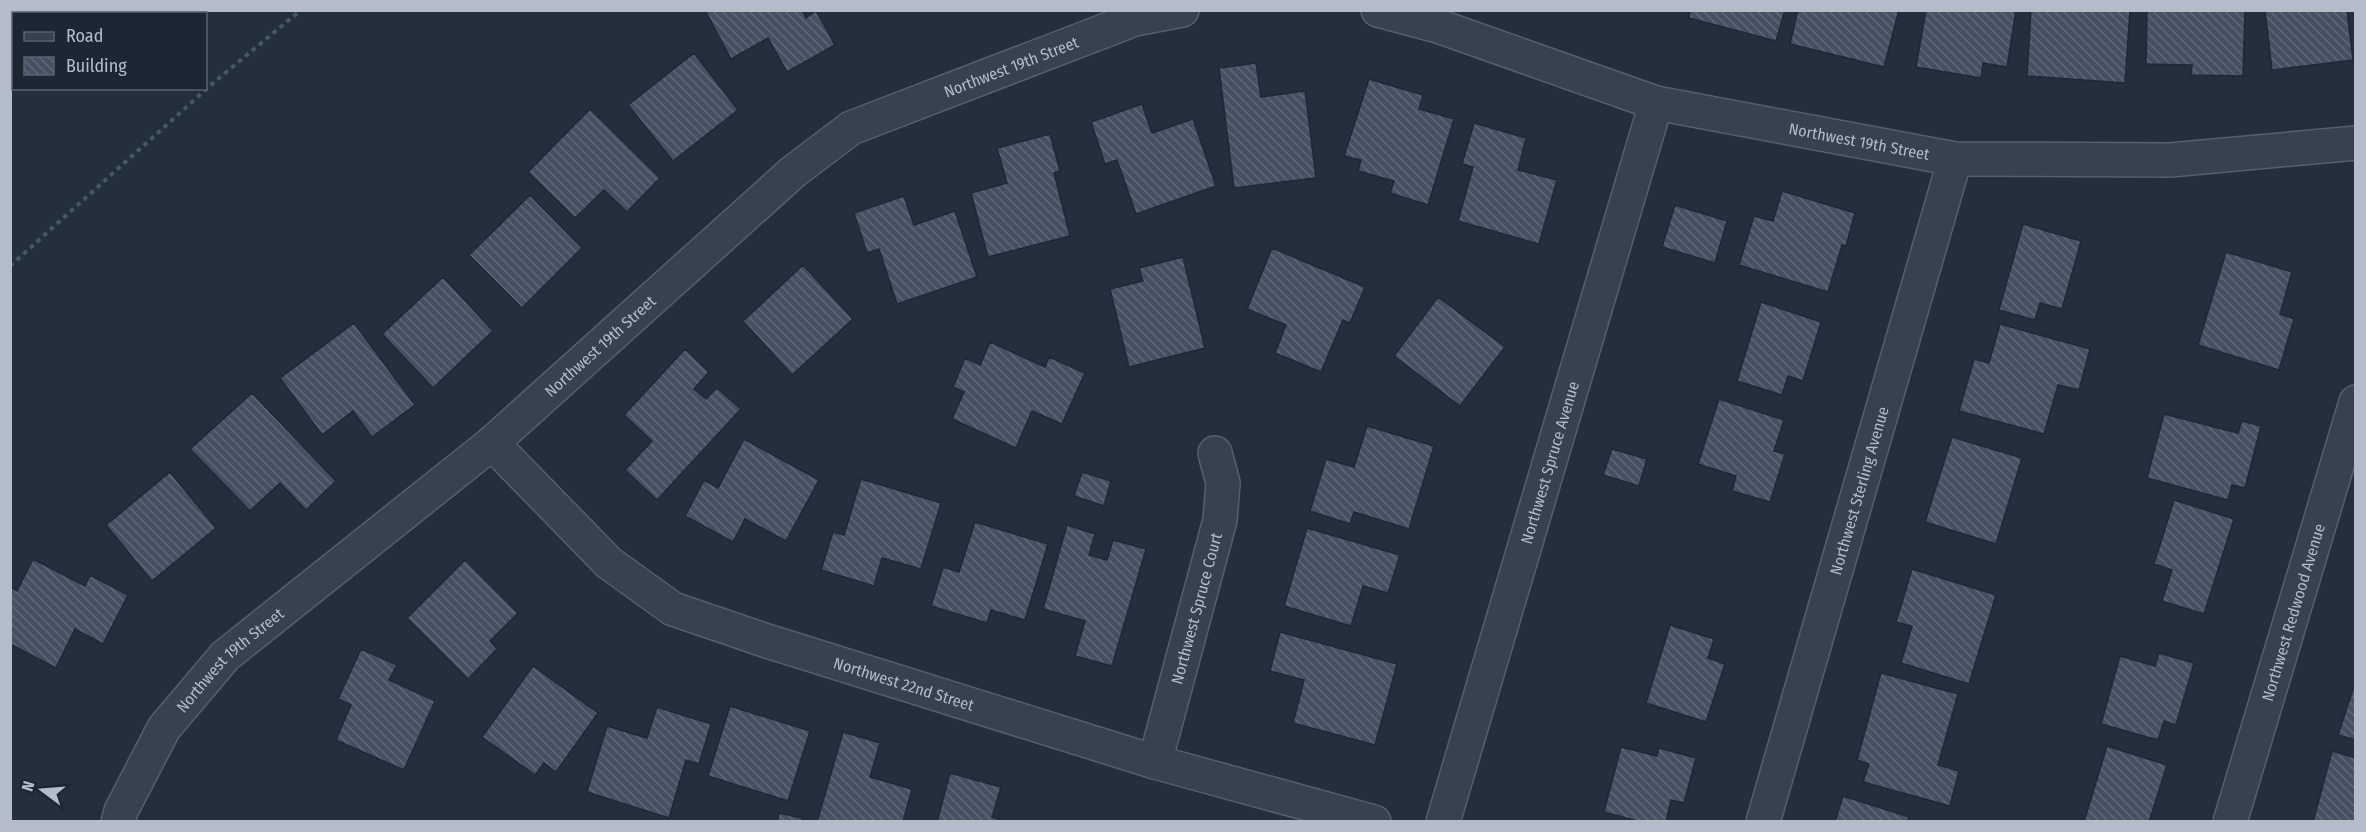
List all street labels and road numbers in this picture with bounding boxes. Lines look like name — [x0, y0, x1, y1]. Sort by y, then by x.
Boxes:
street label: Northwest 19th Street — [941, 32, 1082, 101]
street label: Northwest 19th Street — [1787, 119, 1932, 164]
street label: Northwest 19th Street — [541, 291, 660, 401]
street label: Northwest Spruce Avenue — [1516, 379, 1583, 546]
street label: Northwest Sterling Avenue — [1826, 404, 1892, 577]
street label: Northwest Redwood Avenue — [2257, 521, 2329, 703]
street label: Northwest Spruce Court — [1167, 530, 1226, 686]
street label: Northwest 19th Street — [172, 603, 288, 716]
street label: Northwest 22nd Street — [831, 653, 977, 715]

